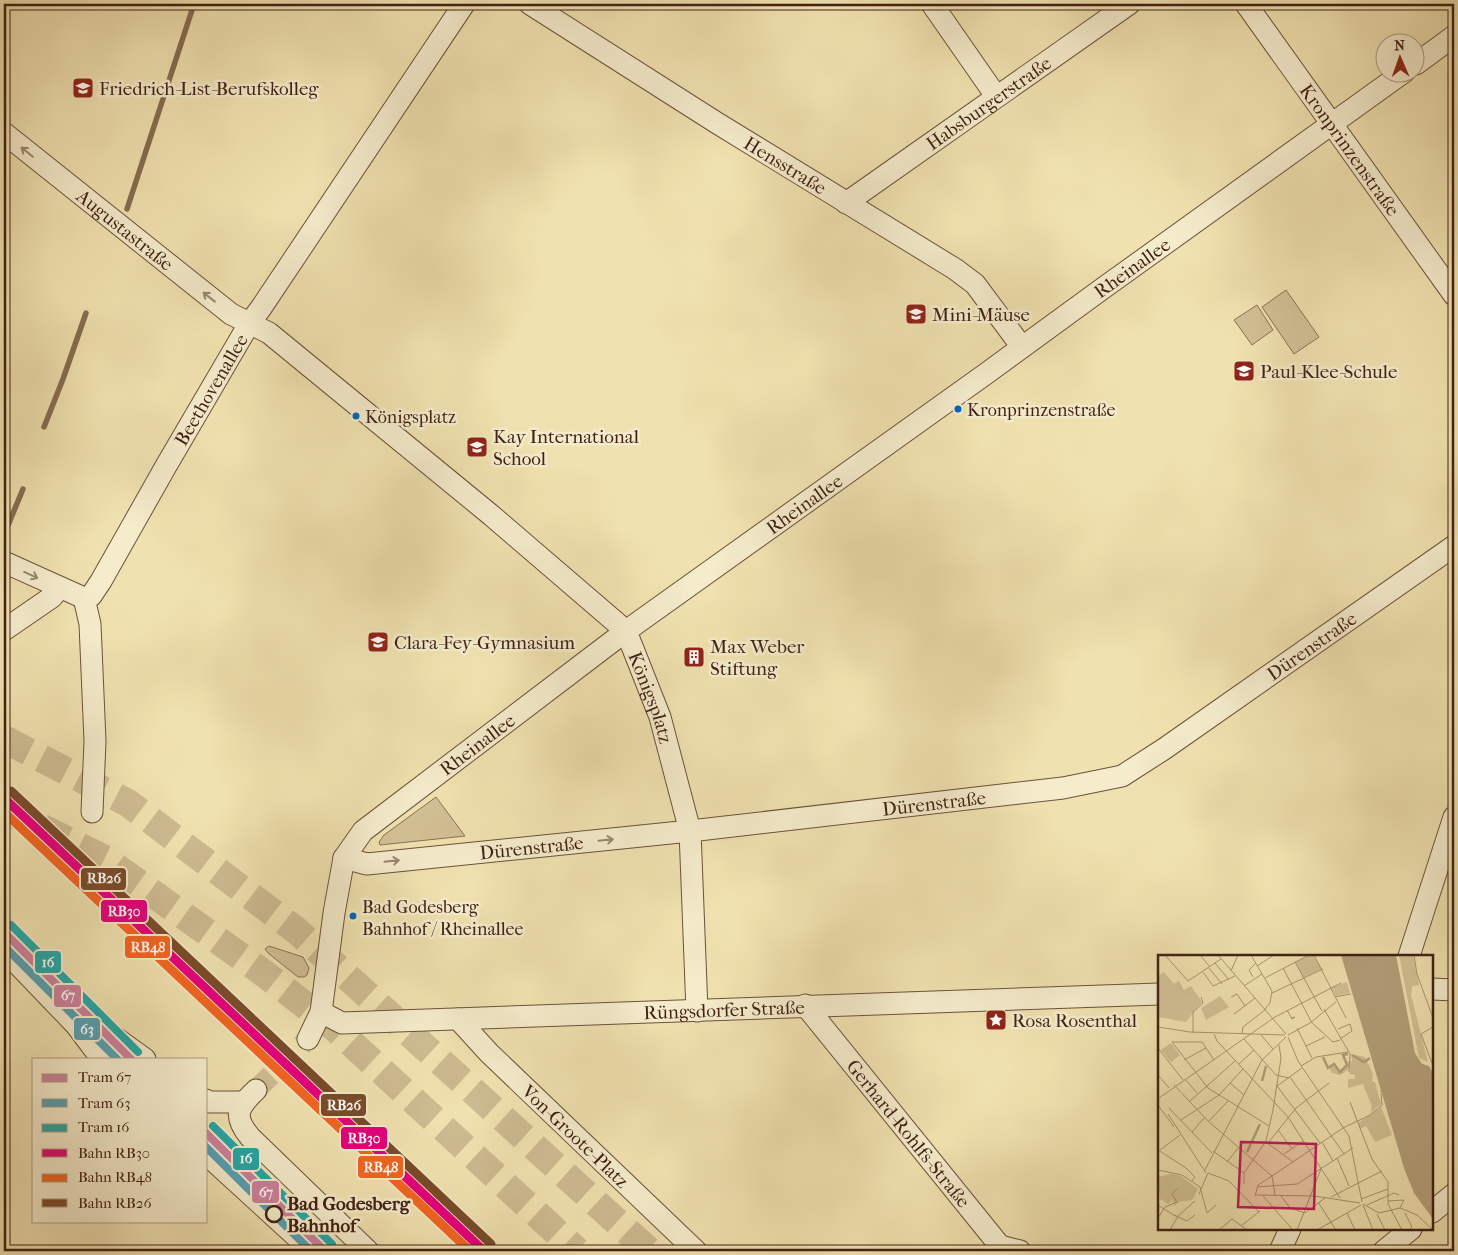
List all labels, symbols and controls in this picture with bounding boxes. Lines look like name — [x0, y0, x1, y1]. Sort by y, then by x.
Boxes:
north arrow — [1376, 32, 1426, 82]
text: N — [1394, 37, 1406, 54]
street label: Habsburgerstraße — [922, 52, 1056, 155]
school or university icon: Friedrich-List-Berufskolleg — [71, 76, 95, 100]
place label: Friedrich-List-Berufskolleg — [99, 78, 319, 100]
street label: Kronprinzenstraße — [1295, 80, 1404, 220]
street label: Hensstraße — [740, 132, 830, 200]
one-way arrow — [21, 147, 34, 158]
street label: Augustastraße — [71, 185, 177, 276]
street label: Rheinallee — [1090, 234, 1175, 303]
one-way arrow — [203, 291, 216, 302]
school or university icon: Mini-Mäuse — [904, 302, 928, 326]
place label: Mini-Mäuse — [932, 304, 1030, 326]
street label: Beethovenallee — [170, 330, 253, 450]
school or university icon: Paul-Klee-Schule — [1232, 359, 1256, 383]
place label: Paul-Klee-Schule — [1260, 361, 1397, 383]
place label: Kronprinzenstraße — [967, 400, 1115, 421]
marker: Kronprinzenstraße — [953, 404, 963, 414]
place label: Königsplatz — [365, 407, 456, 428]
marker: Königsplatz — [351, 411, 361, 421]
place label: Kay International School — [493, 426, 639, 470]
school or university icon: Kay International School — [465, 435, 489, 459]
street label: Rheinallee — [762, 470, 847, 539]
one-way arrow — [23, 571, 38, 581]
street label: Dürenstraße — [1263, 608, 1361, 686]
school or university icon: Clara-Fey-Gymnasium — [366, 630, 390, 654]
place label: Clara-Fey-Gymnasium — [394, 632, 575, 654]
place label: Max Weber Stiftung — [710, 636, 805, 680]
building icon: Max Weber Stiftung — [682, 645, 706, 669]
street label: Königsplatz — [623, 649, 676, 746]
street label: Rheinallee — [436, 710, 519, 781]
street label: Dürenstraße — [881, 787, 987, 821]
street label: Dürenstraße — [479, 832, 584, 864]
one-way arrow — [597, 835, 613, 844]
one-way arrow — [383, 856, 399, 866]
line badge: RB26 — [80, 867, 127, 891]
text: RB26 — [87, 870, 121, 887]
place label: Bad Godesberg Bahnhof / Rheinallee — [362, 897, 523, 940]
line badge: RB30 — [100, 899, 148, 923]
text: RB30 — [108, 903, 141, 920]
marker: Bad Godesberg Bahnhof / Rheinallee — [348, 911, 358, 921]
line badge: RB48 — [124, 935, 171, 959]
text: RB48 — [131, 939, 165, 956]
line badge: 16 — [34, 950, 62, 974]
text: 16 — [42, 954, 55, 971]
inset map — [1158, 955, 1433, 1230]
line badge: 67 — [53, 984, 82, 1008]
text: 67 — [61, 987, 75, 1004]
street label: Rüngsdorfer Straße — [643, 997, 805, 1024]
place icon: Rosa Rosenthal — [984, 1008, 1008, 1032]
place label: Rosa Rosenthal — [1012, 1010, 1137, 1032]
line badge: 63 — [73, 1017, 101, 1041]
text: 63 — [80, 1021, 94, 1038]
street label: Gerhard-Rohlfs-Straße — [842, 1055, 974, 1212]
legend — [32, 1058, 208, 1222]
text: Tram 67 — [78, 1068, 131, 1086]
street label: Von-Groote-Platz — [516, 1080, 633, 1193]
line badge: RB26 — [320, 1093, 367, 1117]
text: Tram 63 — [78, 1094, 130, 1112]
text: RB26 — [327, 1097, 361, 1114]
text: Tram 16 — [78, 1118, 130, 1136]
line badge: RB30 — [340, 1126, 388, 1150]
text: RB30 — [348, 1130, 381, 1147]
text: Bahn RB30 — [78, 1144, 150, 1162]
line badge: 16 — [232, 1147, 260, 1171]
text: 16 — [240, 1150, 253, 1167]
line badge: RB48 — [357, 1155, 404, 1179]
text: RB48 — [364, 1159, 398, 1176]
text: Bahn RB48 — [78, 1168, 152, 1186]
line badge: 67 — [251, 1180, 280, 1204]
text: 67 — [259, 1184, 273, 1201]
place label: Bad Godesberg Bahnhof — [287, 1193, 411, 1237]
text: Bahn RB26 — [78, 1194, 152, 1212]
marker: Bad Godesberg Bahnhof — [265, 1205, 283, 1223]

